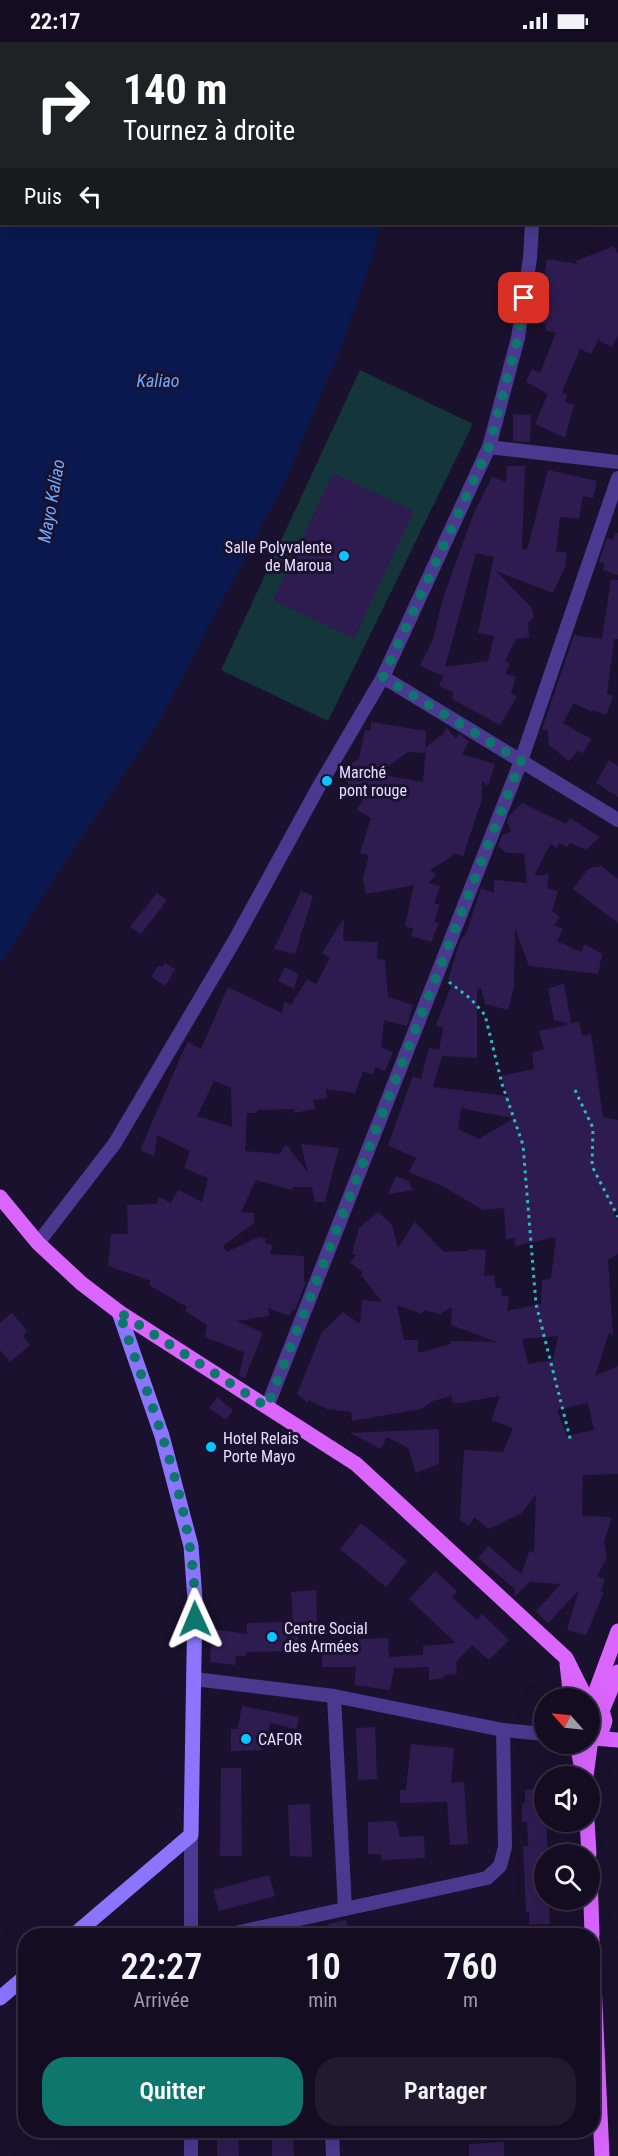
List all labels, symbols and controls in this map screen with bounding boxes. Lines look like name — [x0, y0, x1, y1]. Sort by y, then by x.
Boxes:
text: 22:17 — [30, 9, 81, 34]
text: 140 m — [123, 65, 228, 114]
icon: right — [24, 66, 102, 144]
text: Tournez à droite — [123, 115, 295, 147]
icon: left — [74, 180, 107, 213]
text: Puis — [24, 184, 62, 209]
pin — [498, 272, 549, 323]
icon: arrive — [507, 281, 540, 314]
water label: Kaliao — [136, 370, 180, 391]
water label: Mayo Kaliao — [33, 458, 69, 544]
place label: Salle Polyvalente de Maroua — [225, 538, 332, 575]
marker: Salle Polyvalente de Maroua — [337, 549, 351, 563]
place label: Marché pont rouge — [339, 763, 407, 800]
marker: Marché pont rouge — [320, 774, 334, 788]
place label: Hotel Relais Porte Mayo — [223, 1429, 299, 1466]
marker: Hotel Relais Porte Mayo — [204, 1440, 218, 1454]
position arrow — [163, 1587, 227, 1651]
place label: Centre Social des Armées — [284, 1619, 368, 1656]
marker: Centre Social des Armées — [265, 1630, 279, 1644]
north arrow — [534, 1688, 600, 1754]
map controls — [534, 1688, 600, 1910]
place label: CAFOR — [258, 1730, 303, 1749]
marker: CAFOR — [239, 1732, 253, 1746]
button: sound — [534, 1766, 600, 1832]
button: search — [534, 1844, 600, 1910]
text: 22:27 — [120, 1946, 202, 1988]
text: 10 — [305, 1946, 341, 1988]
text: 760 — [443, 1946, 498, 1988]
text: Arrivée — [134, 1988, 189, 2012]
text: min — [308, 1988, 337, 2012]
text: m — [463, 1988, 478, 2012]
button: Quitter — [42, 2057, 303, 2126]
button: Partager — [315, 2057, 576, 2126]

